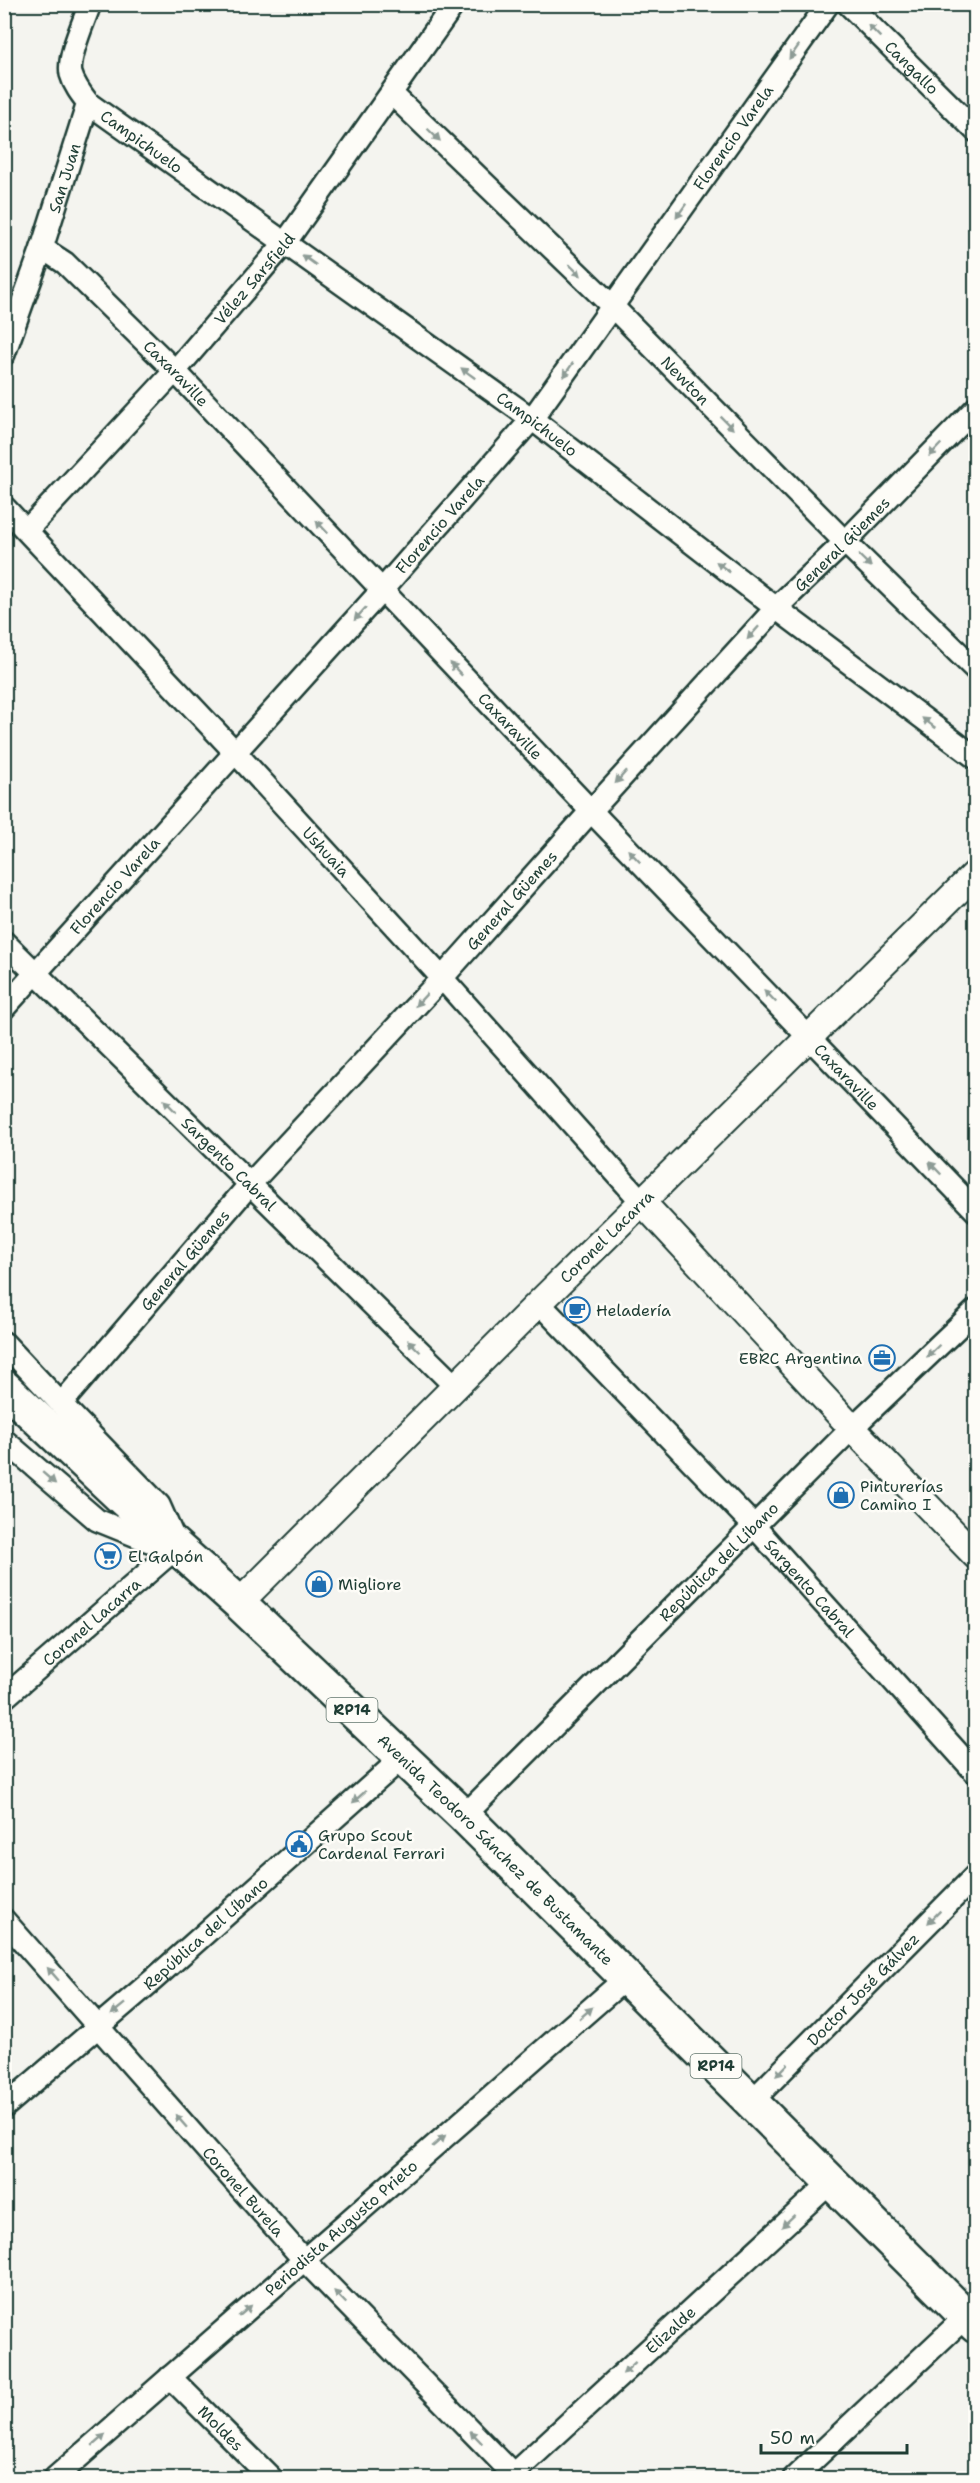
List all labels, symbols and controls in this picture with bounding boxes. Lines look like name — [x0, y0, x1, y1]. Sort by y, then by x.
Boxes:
one-way arrow — [867, 24, 882, 38]
street label: Cangallo — [880, 36, 943, 99]
one-way arrow — [788, 44, 800, 60]
street label: Florencio Varela — [688, 80, 778, 194]
street label: Campichuelo — [96, 105, 187, 178]
one-way arrow — [427, 127, 441, 141]
street label: San Juan — [43, 140, 85, 216]
one-way arrow — [676, 203, 687, 219]
street label: Vélez Sarsfield — [209, 229, 299, 329]
one-way arrow — [301, 254, 317, 266]
one-way arrow — [567, 263, 582, 277]
street label: Caxaraville — [139, 335, 213, 411]
street label: Newton — [657, 351, 714, 409]
one-way arrow — [562, 361, 574, 377]
one-way arrow — [460, 367, 476, 379]
street label: Campichuelo — [492, 387, 582, 461]
one-way arrow — [720, 415, 734, 429]
one-way arrow — [928, 442, 942, 456]
street label: Florencio Varela — [391, 470, 489, 578]
street label: General Güemes — [789, 492, 894, 596]
one-way arrow — [316, 520, 329, 535]
one-way arrow — [857, 554, 871, 568]
one-way arrow — [716, 561, 732, 573]
one-way arrow — [354, 606, 367, 621]
one-way arrow — [747, 625, 760, 640]
one-way arrow — [449, 661, 463, 676]
street label: Caxaraville — [474, 688, 547, 764]
one-way arrow — [921, 717, 937, 729]
one-way arrow — [615, 770, 629, 784]
street label: Ushuaia — [298, 822, 355, 881]
street label: Florencio Varela — [65, 832, 164, 939]
street label: General Güemes — [461, 846, 562, 954]
one-way arrow — [627, 848, 641, 863]
one-way arrow — [763, 988, 777, 1003]
one-way arrow — [415, 992, 428, 1007]
street label: Caxaraville — [810, 1039, 884, 1115]
one-way arrow — [164, 1099, 178, 1113]
street label: Sargento Cabral — [177, 1112, 281, 1215]
one-way arrow — [928, 1161, 942, 1176]
street label: Coronel Lacarra — [555, 1186, 658, 1288]
street label: General Güemes — [136, 1205, 234, 1315]
cafe icon: Heladería — [562, 1295, 592, 1325]
place label: Heladería — [596, 1300, 671, 1321]
one-way arrow — [408, 1339, 422, 1353]
office icon: EBRC Argentina — [867, 1343, 897, 1373]
one-way arrow — [926, 1344, 941, 1358]
place label: EBRC Argentina — [739, 1348, 862, 1369]
one-way arrow — [41, 1471, 56, 1484]
place label: Pinturerías Camino I — [860, 1476, 944, 1515]
shop icon: Pinturerías Camino I — [826, 1480, 856, 1510]
street label: República del Líbano — [654, 1497, 783, 1626]
street label: Sargento Cabral — [760, 1534, 859, 1642]
supermarket icon: El Galpón — [93, 1541, 123, 1571]
place label: El Galpón — [128, 1546, 203, 1567]
shop icon: Migliore — [304, 1569, 334, 1599]
street label: Coronel Lacarra — [38, 1573, 145, 1670]
place label: Migliore — [338, 1574, 402, 1595]
road number: RP14 — [326, 1698, 378, 1722]
street label: Avenida Teodoro Sánchez de Bustamante — [373, 1729, 618, 1969]
one-way arrow — [352, 1790, 367, 1803]
place label: Grupo Scout Cardenal Ferrari — [318, 1825, 445, 1864]
public building icon: Grupo Scout Cardenal Ferrari — [284, 1829, 314, 1859]
street label: República del Líbano — [139, 1872, 272, 1994]
one-way arrow — [928, 1909, 942, 1923]
street label: Doctor José Gálvez — [802, 1928, 924, 2050]
one-way arrow — [46, 1967, 60, 1982]
one-way arrow — [111, 2002, 126, 2015]
one-way arrow — [578, 2007, 593, 2020]
road number: RP14 — [690, 2054, 742, 2078]
one-way arrow — [776, 2063, 790, 2077]
one-way arrow — [175, 2113, 188, 2129]
one-way arrow — [431, 2135, 446, 2148]
street label: Coronel Burela — [198, 2142, 289, 2241]
street label: Periodista Augusto Prieto — [260, 2155, 422, 2300]
one-way arrow — [782, 2214, 796, 2228]
one-way arrow — [333, 2289, 347, 2304]
street label: Elizalde — [641, 2301, 700, 2358]
one-way arrow — [237, 2305, 252, 2318]
one-way arrow — [622, 2361, 637, 2375]
street label: Moldes — [194, 2401, 248, 2455]
scale bar — [761, 2417, 906, 2455]
text: 50 m — [770, 2426, 815, 2450]
one-way arrow — [469, 2429, 483, 2444]
one-way arrow — [91, 2433, 106, 2447]

